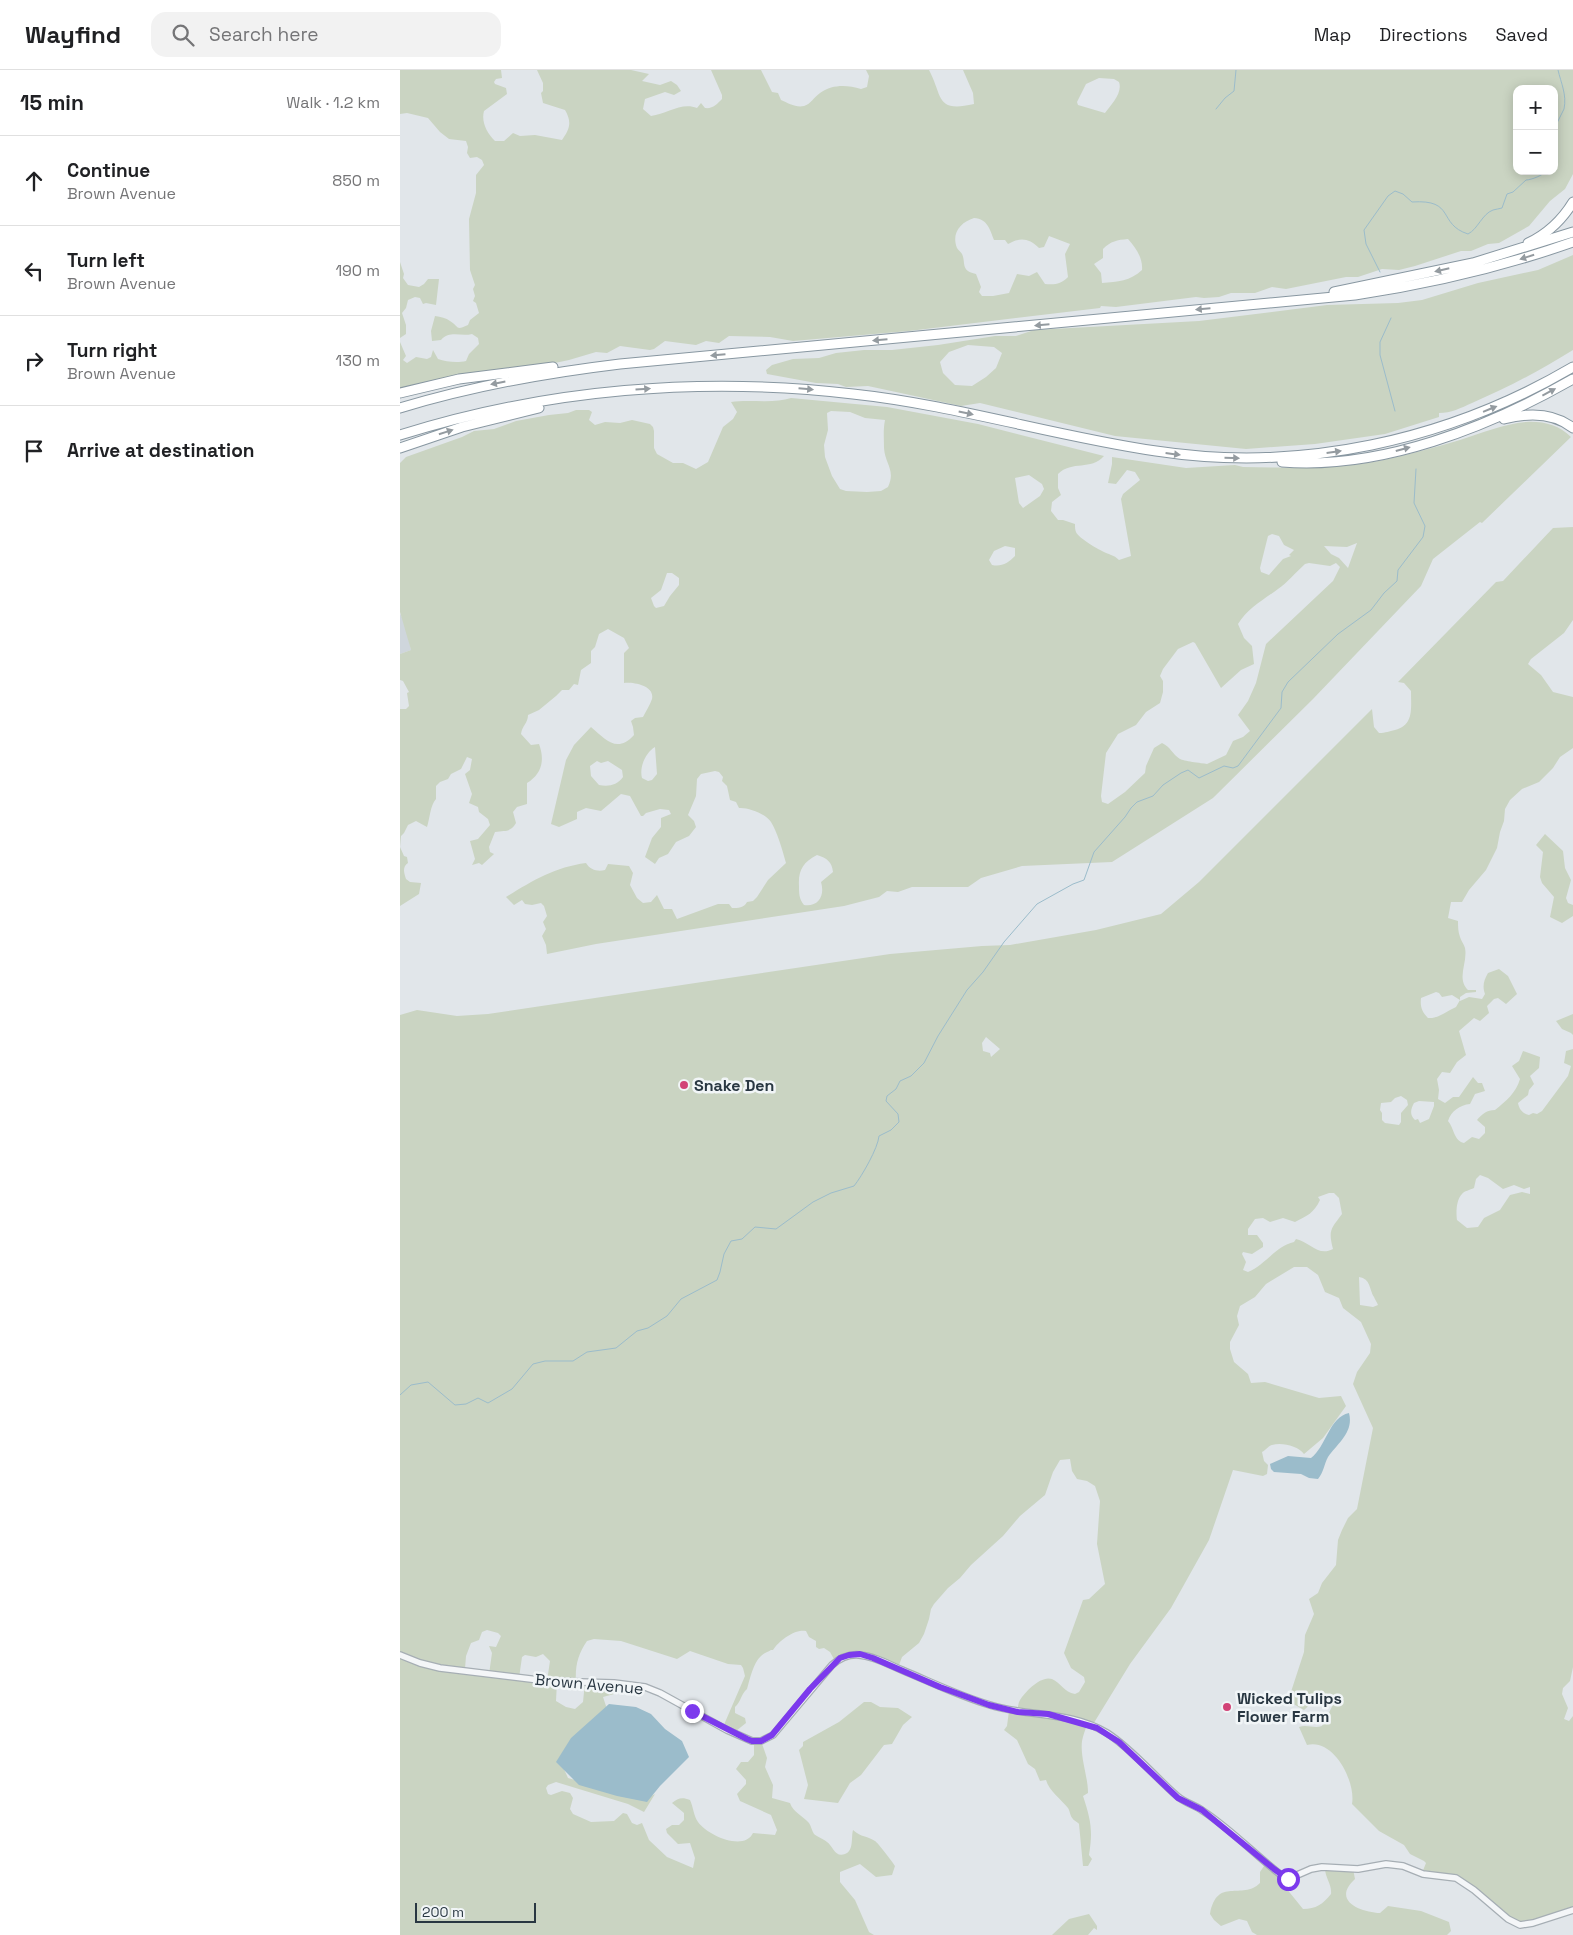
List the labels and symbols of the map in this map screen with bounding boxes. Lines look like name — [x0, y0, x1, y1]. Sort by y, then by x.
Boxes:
one-way arrow — [1519, 253, 1534, 261]
one-way arrow — [1435, 266, 1450, 274]
one-way arrow — [1195, 305, 1211, 313]
one-way arrow — [1033, 321, 1049, 329]
one-way arrow — [872, 336, 888, 344]
one-way arrow — [710, 351, 726, 359]
one-way arrow — [490, 379, 506, 387]
one-way arrow — [636, 385, 652, 393]
one-way arrow — [798, 385, 814, 393]
one-way arrow — [1541, 388, 1556, 396]
one-way arrow — [1483, 405, 1498, 413]
one-way arrow — [959, 409, 974, 417]
one-way arrow — [439, 428, 454, 436]
one-way arrow — [1395, 445, 1410, 453]
one-way arrow — [1326, 448, 1342, 456]
one-way arrow — [1166, 450, 1182, 458]
one-way arrow — [1224, 454, 1240, 462]
place label: Snake Den — [694, 1075, 774, 1096]
marker: Snake Den — [678, 1079, 690, 1091]
street label: Brown Avenue — [534, 1669, 644, 1699]
place label: Wicked Tulips Flower Farm — [1237, 1688, 1342, 1727]
route end — [681, 1700, 704, 1723]
marker: Wicked Tulips Flower Farm — [1221, 1701, 1233, 1713]
route start — [1277, 1868, 1300, 1891]
scale bar — [415, 1900, 536, 1923]

